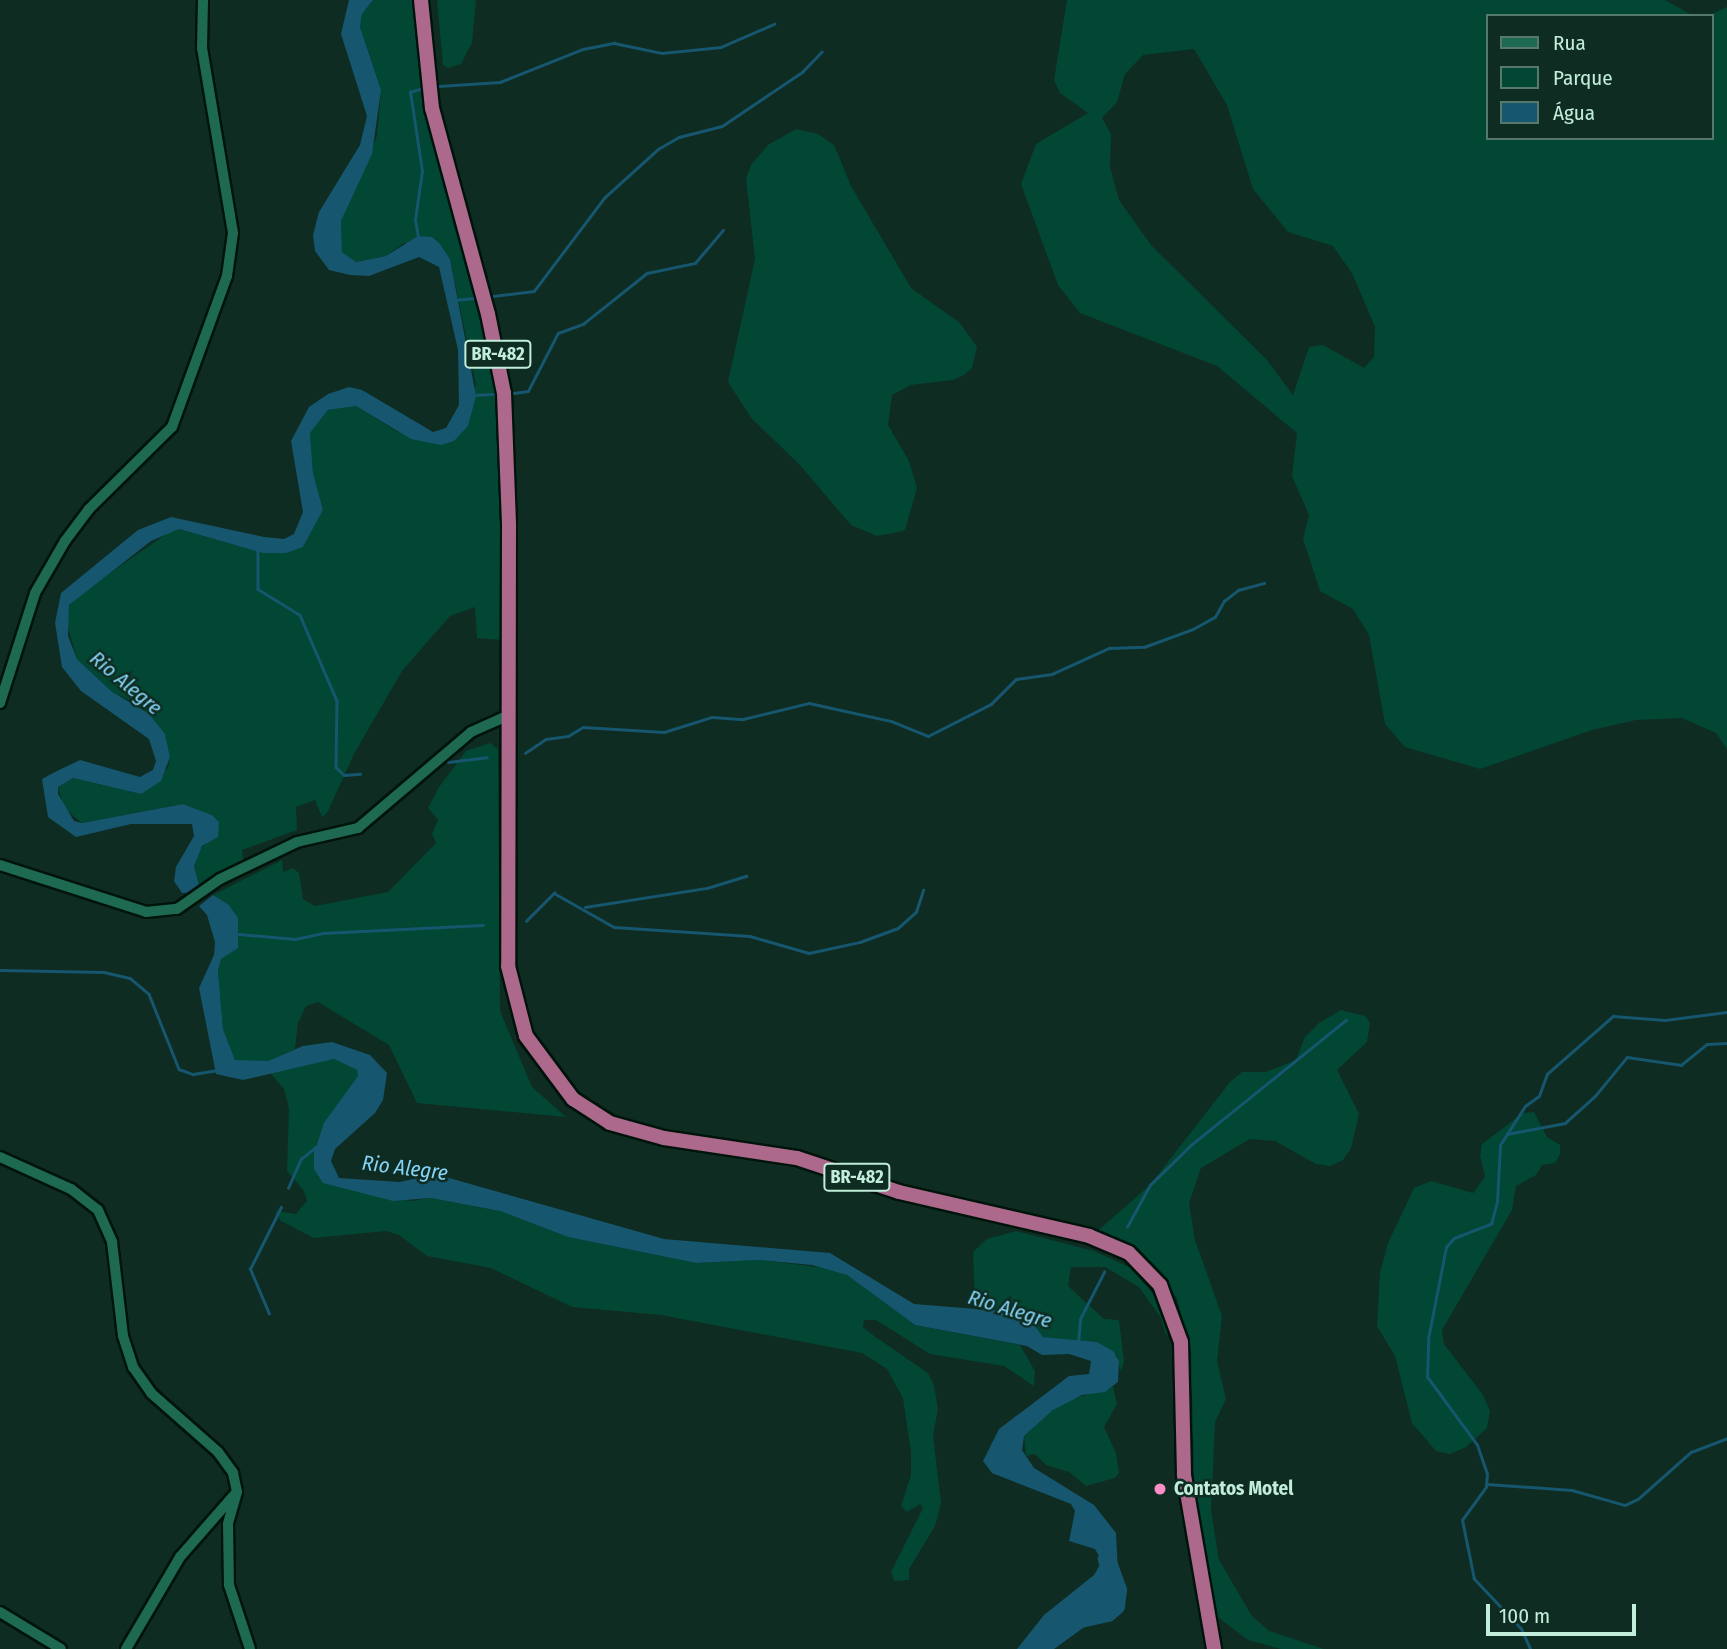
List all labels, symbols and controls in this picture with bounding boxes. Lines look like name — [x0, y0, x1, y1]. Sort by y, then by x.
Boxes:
legend — [1486, 14, 1713, 140]
text: Rua — [1553, 30, 1586, 56]
text: Parque — [1553, 65, 1613, 91]
text: Água — [1553, 100, 1595, 126]
road number: BR-482 — [463, 340, 533, 368]
water label: Rio Alegre — [85, 646, 167, 720]
water label: Rio Alegre — [361, 1150, 449, 1186]
road number: BR-482 — [822, 1162, 892, 1192]
water label: Rio Alegre — [965, 1284, 1055, 1334]
place label: Contatos Motel — [1174, 1478, 1293, 1500]
marker: Contatos Motel — [1152, 1481, 1168, 1497]
scale bar — [1489, 1590, 1640, 1634]
text: 100 m — [1499, 1603, 1550, 1629]

